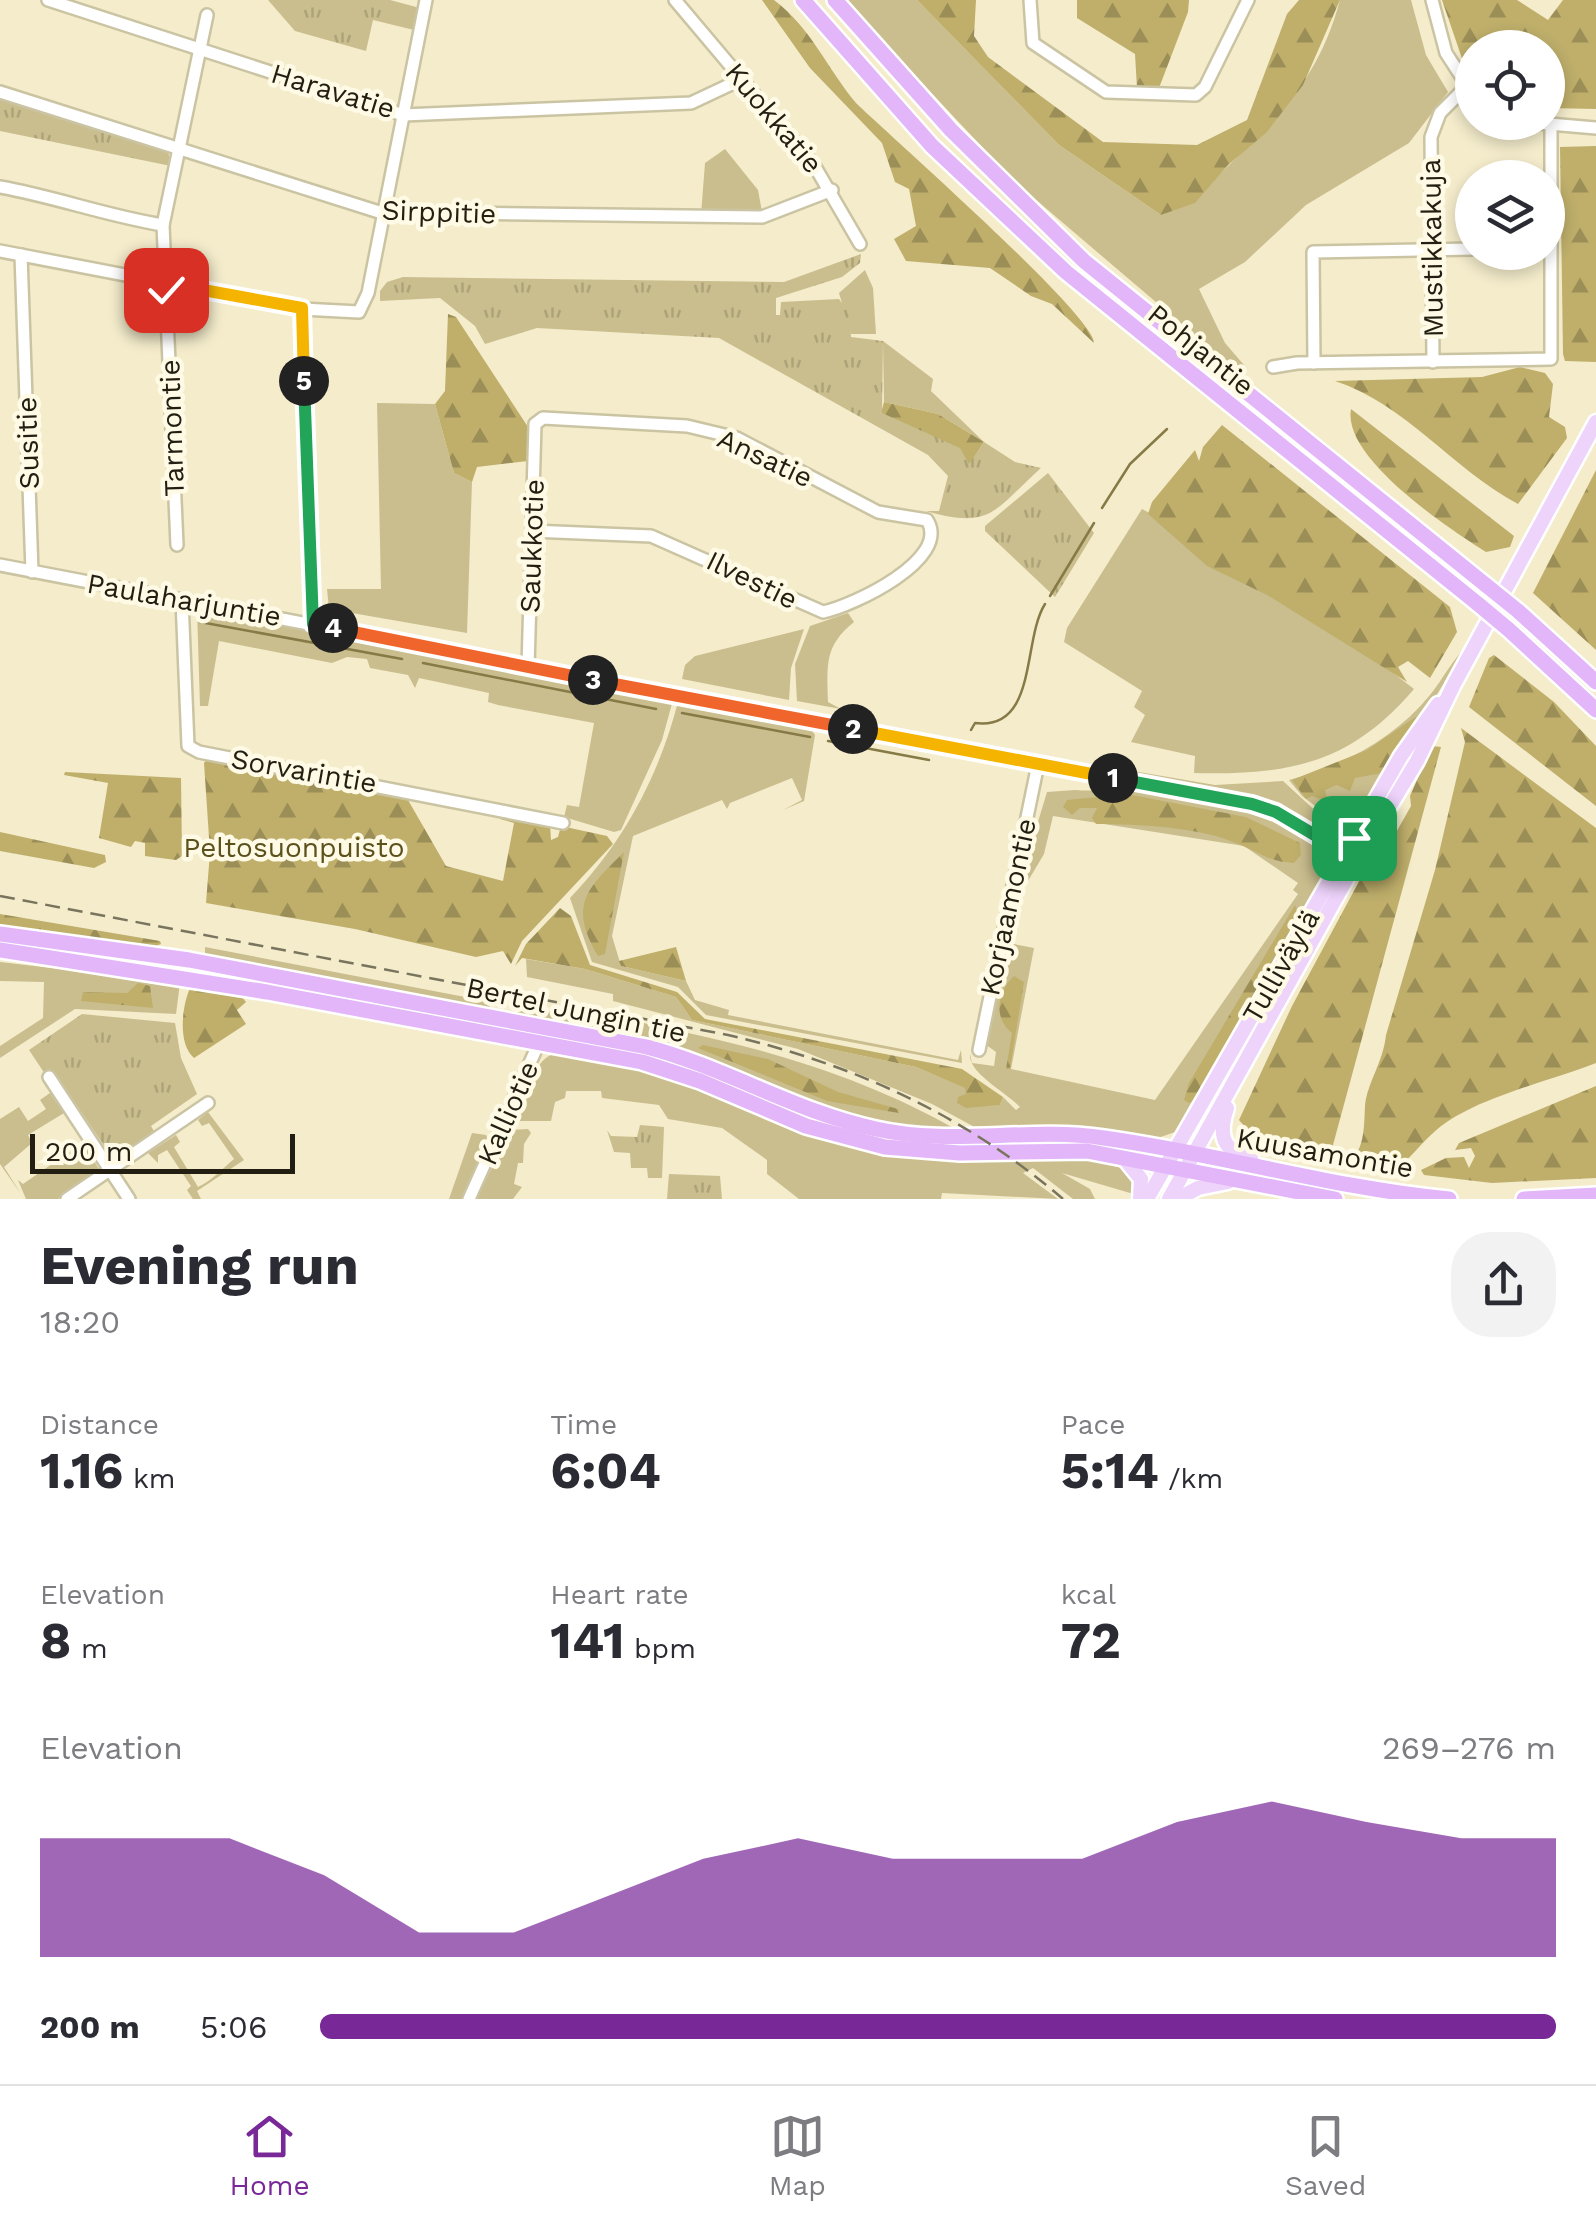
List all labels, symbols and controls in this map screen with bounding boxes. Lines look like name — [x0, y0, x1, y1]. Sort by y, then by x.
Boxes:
map controls — [1455, 30, 1565, 270]
button: locate — [1455, 30, 1565, 140]
street label: Kuokkatie — [718, 56, 830, 180]
street label: Haravatie — [267, 57, 399, 125]
street label: Mustikkakuja — [1414, 158, 1450, 338]
button: layers — [1455, 160, 1565, 270]
street label: Sirppitie — [381, 194, 497, 230]
pin — [124, 248, 209, 333]
icon: check — [139, 263, 194, 318]
street label: Pohjantie — [1141, 297, 1261, 403]
pin: 5 — [279, 356, 329, 406]
street label: Tarmontie — [153, 359, 191, 497]
text: 5 — [296, 364, 312, 397]
street label: Susitie — [10, 396, 46, 490]
street label: Ansatie — [712, 422, 818, 494]
street label: Saukkotie — [513, 478, 551, 614]
street label: Ilvestie — [701, 544, 803, 616]
street label: Paulaharjuntie — [84, 567, 284, 633]
pin: 4 — [308, 603, 358, 653]
text: 4 — [324, 611, 342, 644]
pin: 3 — [568, 655, 618, 705]
text: 3 — [585, 663, 601, 696]
pin: 2 — [828, 704, 878, 754]
text: 2 — [845, 712, 861, 745]
street label: Sorvarintie — [228, 742, 380, 800]
pin: 1 — [1088, 753, 1138, 803]
text: 1 — [1107, 761, 1119, 794]
pin — [1312, 796, 1397, 881]
icon: arrive — [1327, 811, 1382, 866]
street label: Korjaamontie — [973, 815, 1043, 999]
park label: Peltosuonpuisto — [183, 831, 405, 864]
street label: Tulliväylä — [1235, 903, 1327, 1028]
street label: Bertel Jungin tie — [463, 971, 689, 1049]
street label: Kalliotie — [470, 1056, 546, 1170]
street label: Kuusamontie — [1234, 1121, 1416, 1185]
scale bar — [30, 1129, 295, 1174]
text: 200 m — [45, 1135, 132, 1168]
button: share — [1451, 1232, 1556, 1337]
text: Evening run — [40, 1233, 359, 1297]
text: 18:20 — [40, 1303, 120, 1341]
text: Distance — [40, 1408, 159, 1441]
text: Time — [550, 1408, 617, 1441]
text: Pace — [1061, 1408, 1125, 1441]
text: 1.16 — [40, 1441, 123, 1500]
text: 6:04 — [550, 1441, 661, 1500]
text: 5:14 — [1061, 1441, 1159, 1500]
text: km — [123, 1462, 175, 1495]
text: /km — [1159, 1462, 1223, 1495]
text: Elevation — [40, 1578, 165, 1611]
text: Heart rate — [550, 1578, 689, 1611]
text: kcal — [1061, 1578, 1116, 1611]
text: 8 — [40, 1611, 71, 1670]
text: 141 — [550, 1611, 625, 1670]
text: 72 — [1061, 1611, 1121, 1670]
text: m — [71, 1632, 108, 1665]
text: bpm — [625, 1632, 696, 1665]
text: Elevation — [40, 1729, 183, 1767]
text: 269–276 m — [1382, 1729, 1556, 1767]
text: 200 m — [40, 2008, 140, 2046]
text: 5:06 — [200, 2008, 267, 2046]
tab: Home — [230, 2109, 310, 2202]
tab: Map — [769, 2109, 826, 2202]
tab: Saved — [1285, 2109, 1366, 2202]

